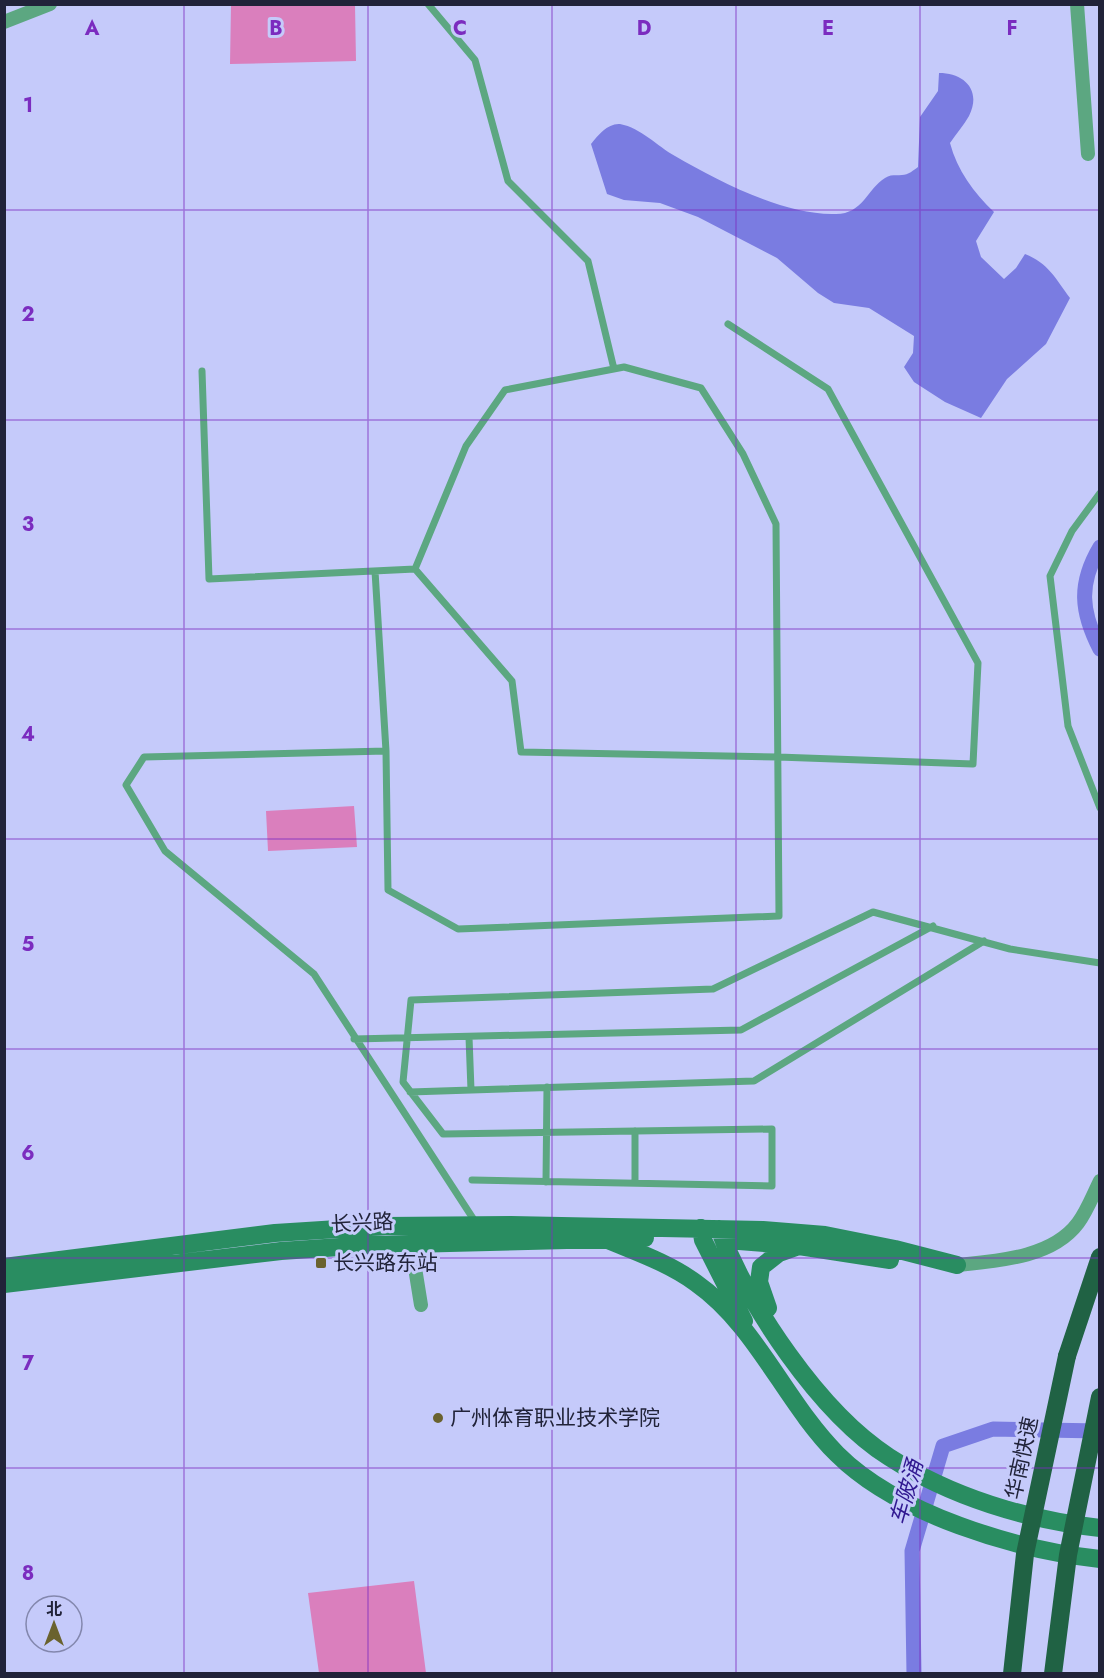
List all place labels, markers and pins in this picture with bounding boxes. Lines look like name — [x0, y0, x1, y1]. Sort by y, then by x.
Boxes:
place label: 长兴路东站 — [333, 1248, 438, 1278]
marker: 长兴路东站 — [314, 1256, 328, 1270]
place label: 广州体育职业技术学院 — [450, 1403, 660, 1433]
marker: 广州体育职业技术学院 — [431, 1411, 445, 1425]

